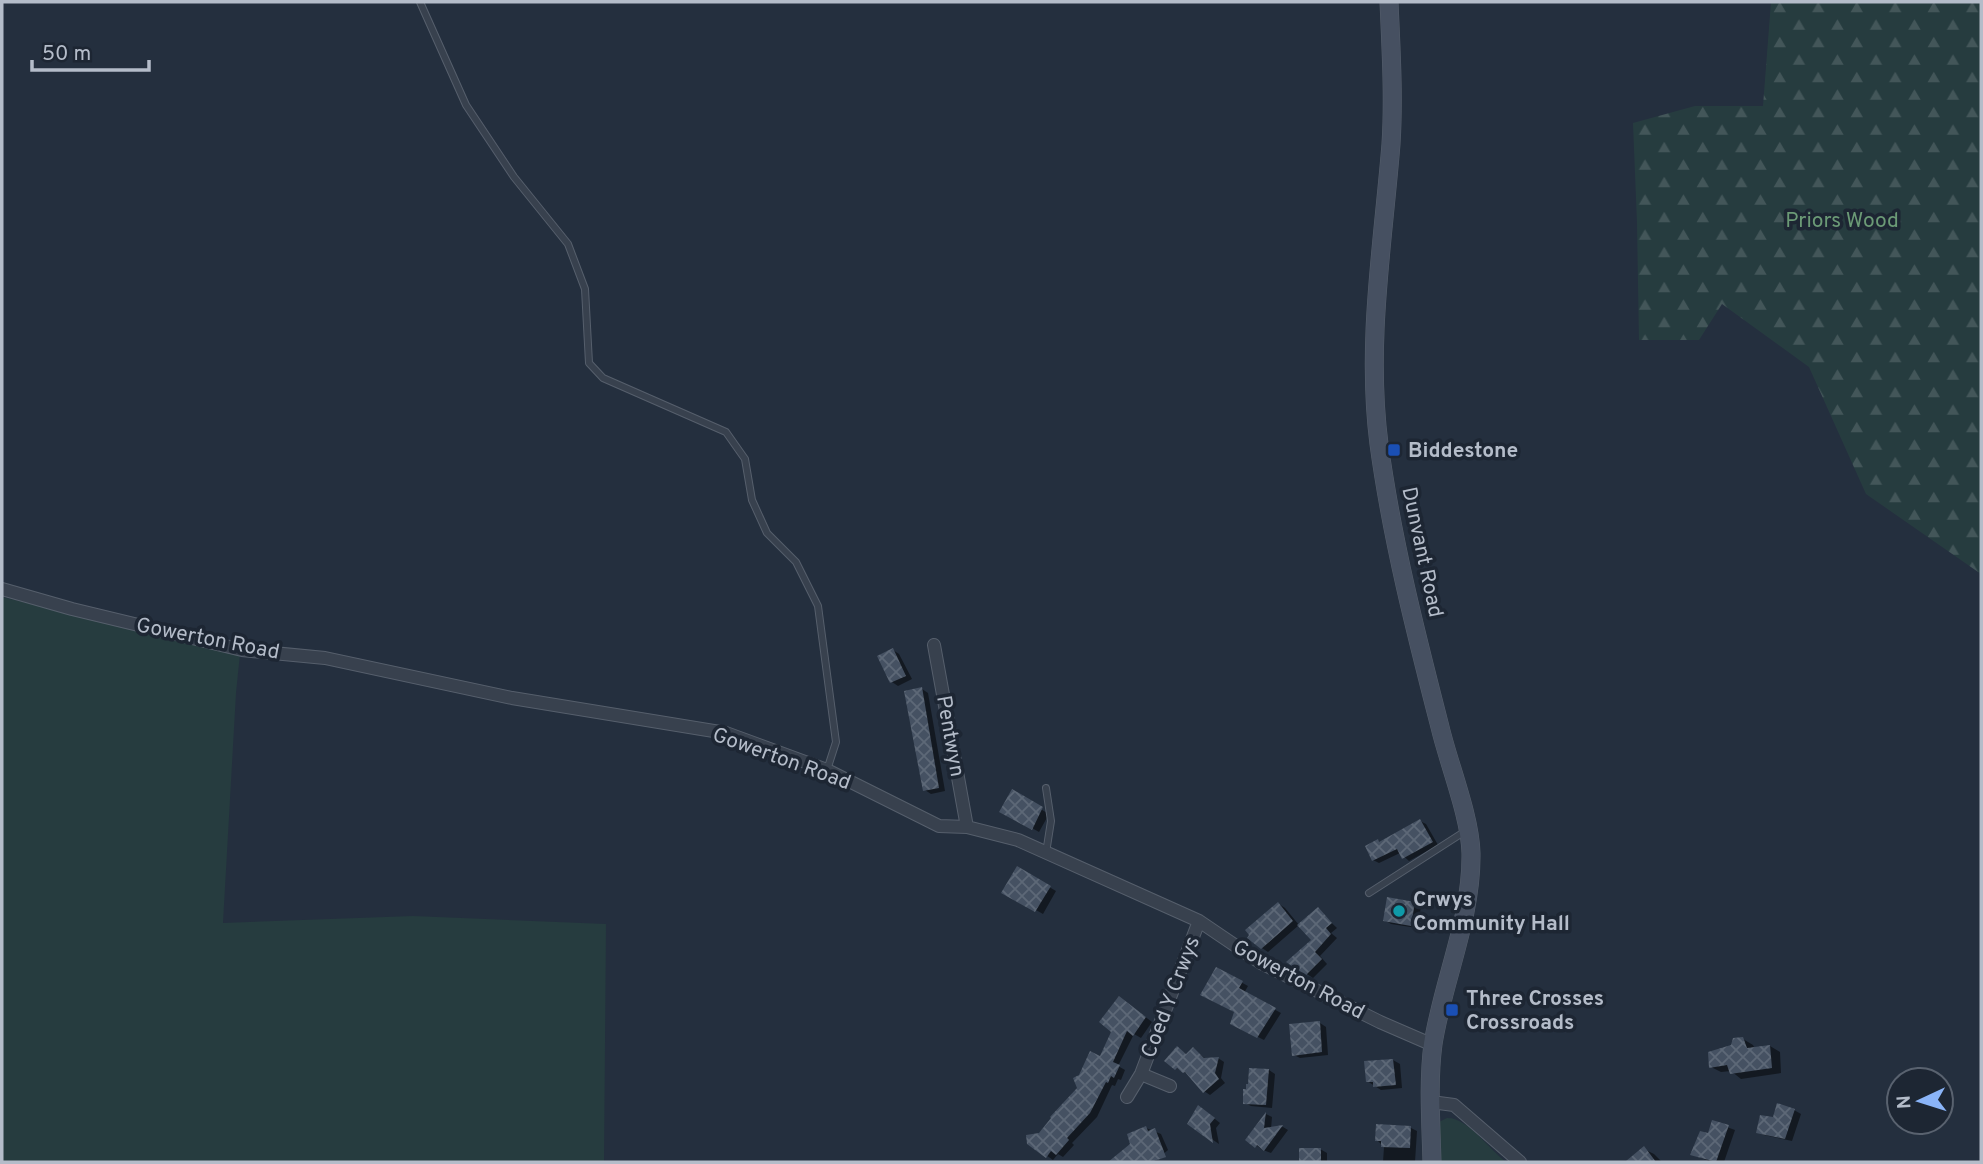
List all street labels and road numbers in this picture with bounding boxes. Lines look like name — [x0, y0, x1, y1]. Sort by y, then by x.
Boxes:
street label: Dunvant Road — [1395, 485, 1449, 620]
street label: Gowerton Road — [134, 612, 282, 667]
street label: Pentwyn — [929, 694, 970, 779]
street label: Gowerton Road — [709, 722, 854, 797]
street label: Coed Y Crwys — [1136, 933, 1207, 1062]
street label: Gowerton Road — [1228, 934, 1369, 1026]

